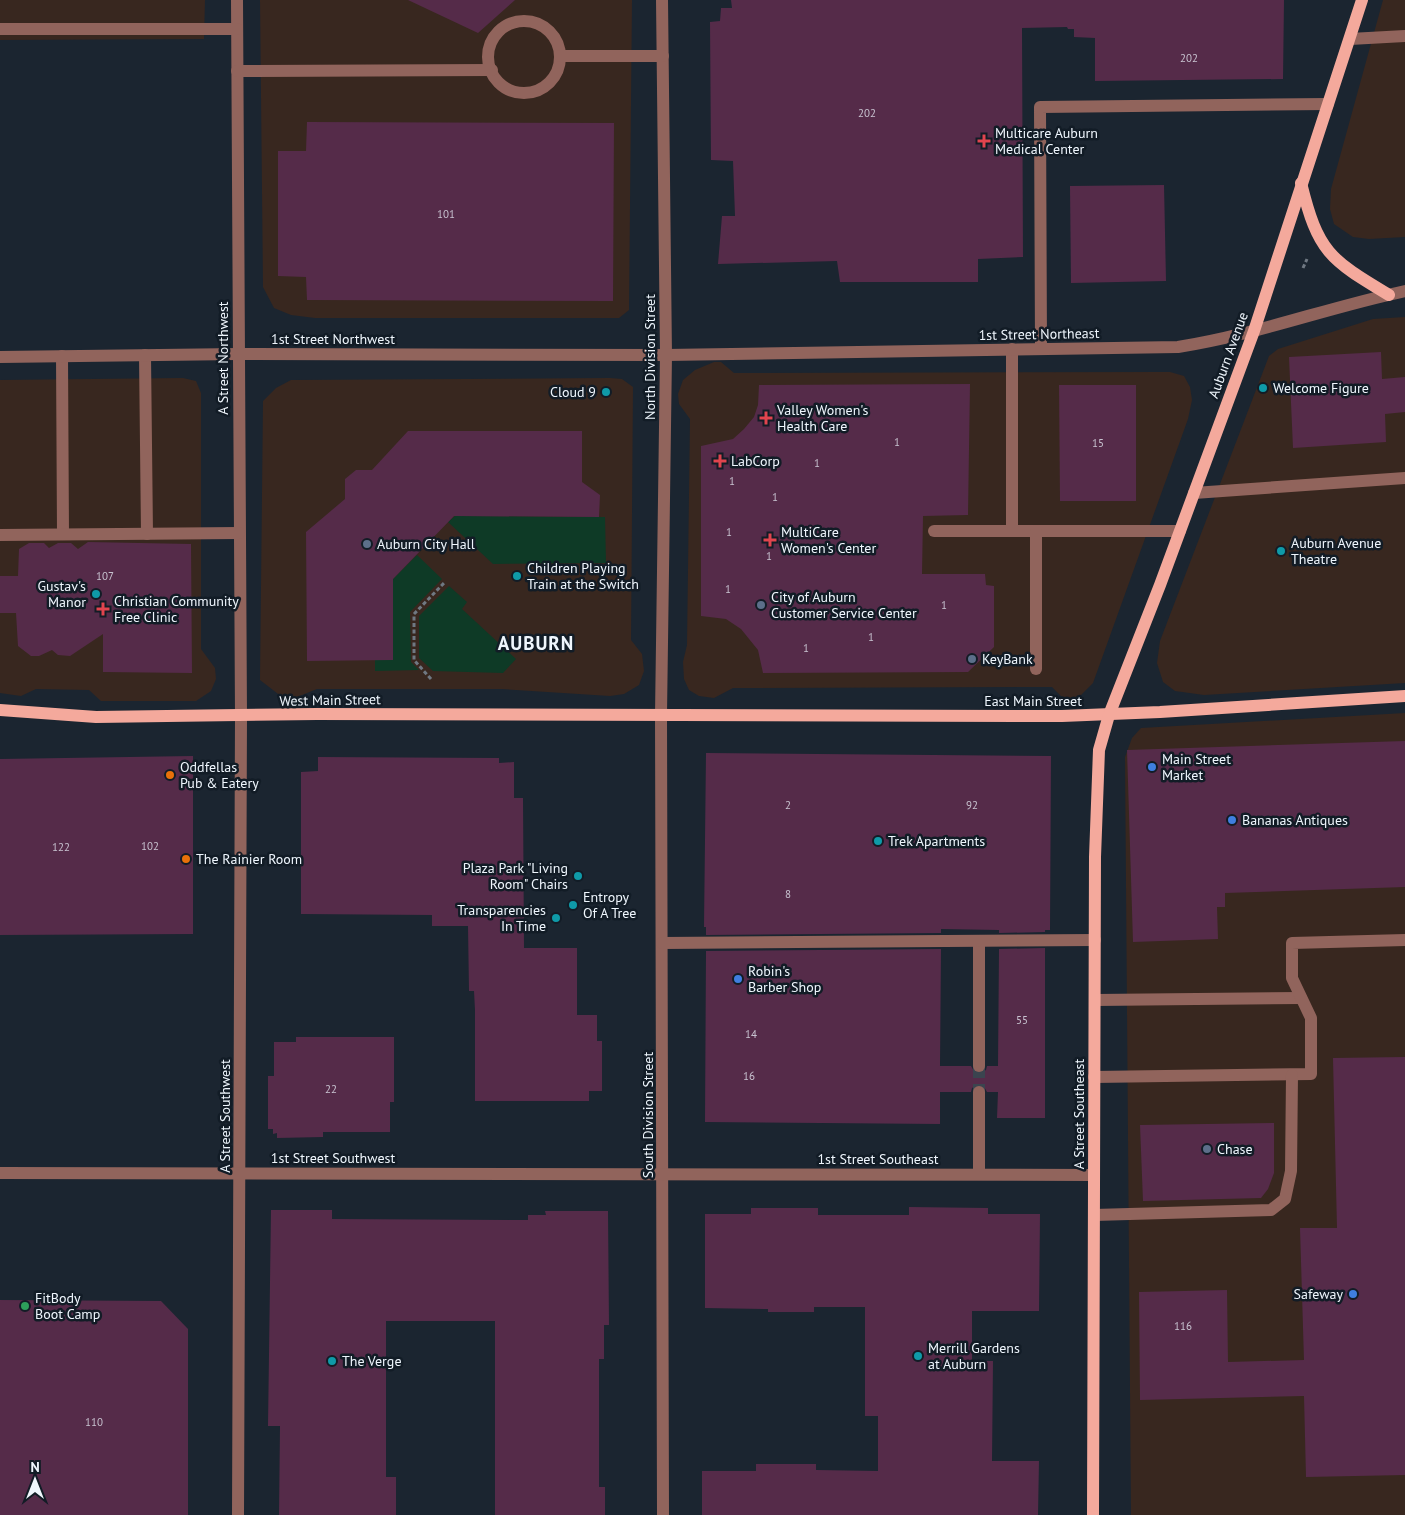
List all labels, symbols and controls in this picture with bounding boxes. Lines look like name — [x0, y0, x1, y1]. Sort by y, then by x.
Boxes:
house number: 202 — [1180, 51, 1198, 65]
house number: 202 — [858, 106, 876, 120]
place label: Multicare Auburn Medical Center — [995, 124, 1098, 158]
marker: Multicare Auburn Medical Center — [977, 134, 991, 148]
house number: 101 — [437, 207, 455, 221]
street label: North Division Street — [641, 294, 659, 420]
street label: A Street Northwest — [214, 301, 232, 415]
street label: Auburn Avenue — [1204, 310, 1252, 400]
street label: 1st Street Northeast — [978, 324, 1100, 344]
street label: 1st Street Northwest — [271, 330, 395, 348]
place label: Welcome Figure — [1273, 379, 1369, 397]
marker: Welcome Figure — [1257, 382, 1269, 394]
place label: Cloud 9 — [550, 383, 596, 401]
marker: Cloud 9 — [600, 386, 612, 398]
place label: Valley Women's Health Care — [776, 401, 868, 435]
marker: Valley Women's Health Care — [759, 411, 773, 425]
house number: 1 — [894, 435, 900, 449]
house number: 15 — [1092, 436, 1104, 450]
place label: LabCorp — [731, 452, 780, 470]
marker: LabCorp — [713, 454, 727, 468]
house number: 1 — [814, 456, 820, 470]
house number: 1 — [729, 474, 735, 488]
house number: 1 — [772, 490, 778, 504]
place label: MultiCare Women's Center — [781, 523, 876, 557]
house number: 1 — [726, 525, 732, 539]
marker: MultiCare Women's Center — [763, 533, 777, 547]
place label: Auburn Avenue Theatre — [1291, 534, 1381, 568]
place label: Auburn City Hall — [377, 535, 475, 553]
marker: Auburn City Hall — [361, 538, 373, 550]
marker: Auburn Avenue Theatre — [1275, 545, 1287, 557]
house number: 1 — [766, 549, 772, 563]
place label: Children Playing Train at the Switch — [527, 559, 639, 593]
house number: 107 — [96, 569, 114, 583]
marker: Children Playing Train at the Switch — [511, 570, 523, 582]
place label: Gustav's Manor — [37, 577, 86, 611]
house number: 1 — [725, 582, 731, 596]
marker: Gustav's Manor — [90, 588, 102, 600]
place label: City of Auburn Customer Service Center — [771, 588, 917, 622]
place label: Christian Community Free Clinic — [114, 592, 239, 626]
house number: 1 — [941, 598, 947, 612]
marker: City of Auburn Customer Service Center — [755, 599, 767, 611]
marker: Christian Community Free Clinic — [96, 602, 110, 616]
house number: 1 — [868, 630, 874, 644]
district label: AUBURN — [498, 631, 574, 655]
house number: 1 — [803, 641, 809, 655]
place label: KeyBank — [982, 650, 1033, 668]
marker: KeyBank — [966, 653, 978, 665]
street label: West Main Street — [279, 690, 381, 710]
street label: East Main Street — [984, 692, 1082, 710]
place label: Main Street Market — [1162, 750, 1231, 784]
place label: Oddfellas Pub & Eatery — [180, 758, 259, 792]
marker: Main Street Market — [1146, 761, 1158, 773]
marker: Oddfellas Pub & Eatery — [164, 769, 176, 781]
house number: 2 — [785, 798, 791, 812]
house number: 92 — [966, 798, 978, 812]
place label: Bananas Antiques — [1242, 811, 1348, 829]
marker: Bananas Antiques — [1226, 814, 1238, 826]
place label: Trek Apartments — [888, 832, 985, 850]
marker: Trek Apartments — [872, 835, 884, 847]
house number: 102 — [141, 839, 159, 853]
house number: 122 — [52, 840, 70, 854]
place label: The Rainier Room — [196, 850, 302, 868]
marker: The Rainier Room — [180, 853, 192, 865]
place label: Plaza Park "Living Room" Chairs — [463, 859, 568, 893]
marker: Plaza Park "Living Room" Chairs — [572, 870, 584, 882]
house number: 8 — [785, 887, 791, 901]
place label: Entropy Of A Tree — [583, 888, 636, 922]
marker: Entropy Of A Tree — [567, 899, 579, 911]
place label: Transparencies In Time — [457, 901, 546, 935]
marker: Transparencies In Time — [550, 912, 562, 924]
place label: Robin's Barber Shop — [748, 962, 821, 996]
marker: Robin's Barber Shop — [732, 973, 744, 985]
house number: 55 — [1016, 1013, 1028, 1027]
house number: 14 — [745, 1027, 757, 1041]
street label: South Division Street — [639, 1052, 657, 1178]
street label: A Street Southwest — [216, 1059, 234, 1173]
street label: A Street Southeast — [1070, 1059, 1088, 1169]
house number: 16 — [743, 1069, 755, 1083]
house number: 22 — [325, 1082, 337, 1096]
place label: Chase — [1217, 1140, 1253, 1158]
marker: Chase — [1201, 1143, 1213, 1155]
street label: 1st Street Southwest — [271, 1149, 395, 1167]
street label: 1st Street Southeast — [817, 1150, 939, 1168]
place label: Safeway — [1294, 1285, 1343, 1303]
marker: Safeway — [1347, 1288, 1359, 1300]
place label: FitBody Boot Camp — [35, 1289, 100, 1323]
marker: FitBody Boot Camp — [19, 1300, 31, 1312]
house number: 116 — [1174, 1319, 1192, 1333]
place label: Merrill Gardens at Auburn — [928, 1339, 1020, 1373]
marker: Merrill Gardens at Auburn — [912, 1350, 924, 1362]
place label: The Verge — [342, 1352, 402, 1370]
marker: The Verge — [326, 1355, 338, 1367]
house number: 110 — [85, 1415, 103, 1429]
north arrow — [10, 1455, 60, 1505]
text: N — [30, 1458, 40, 1476]

